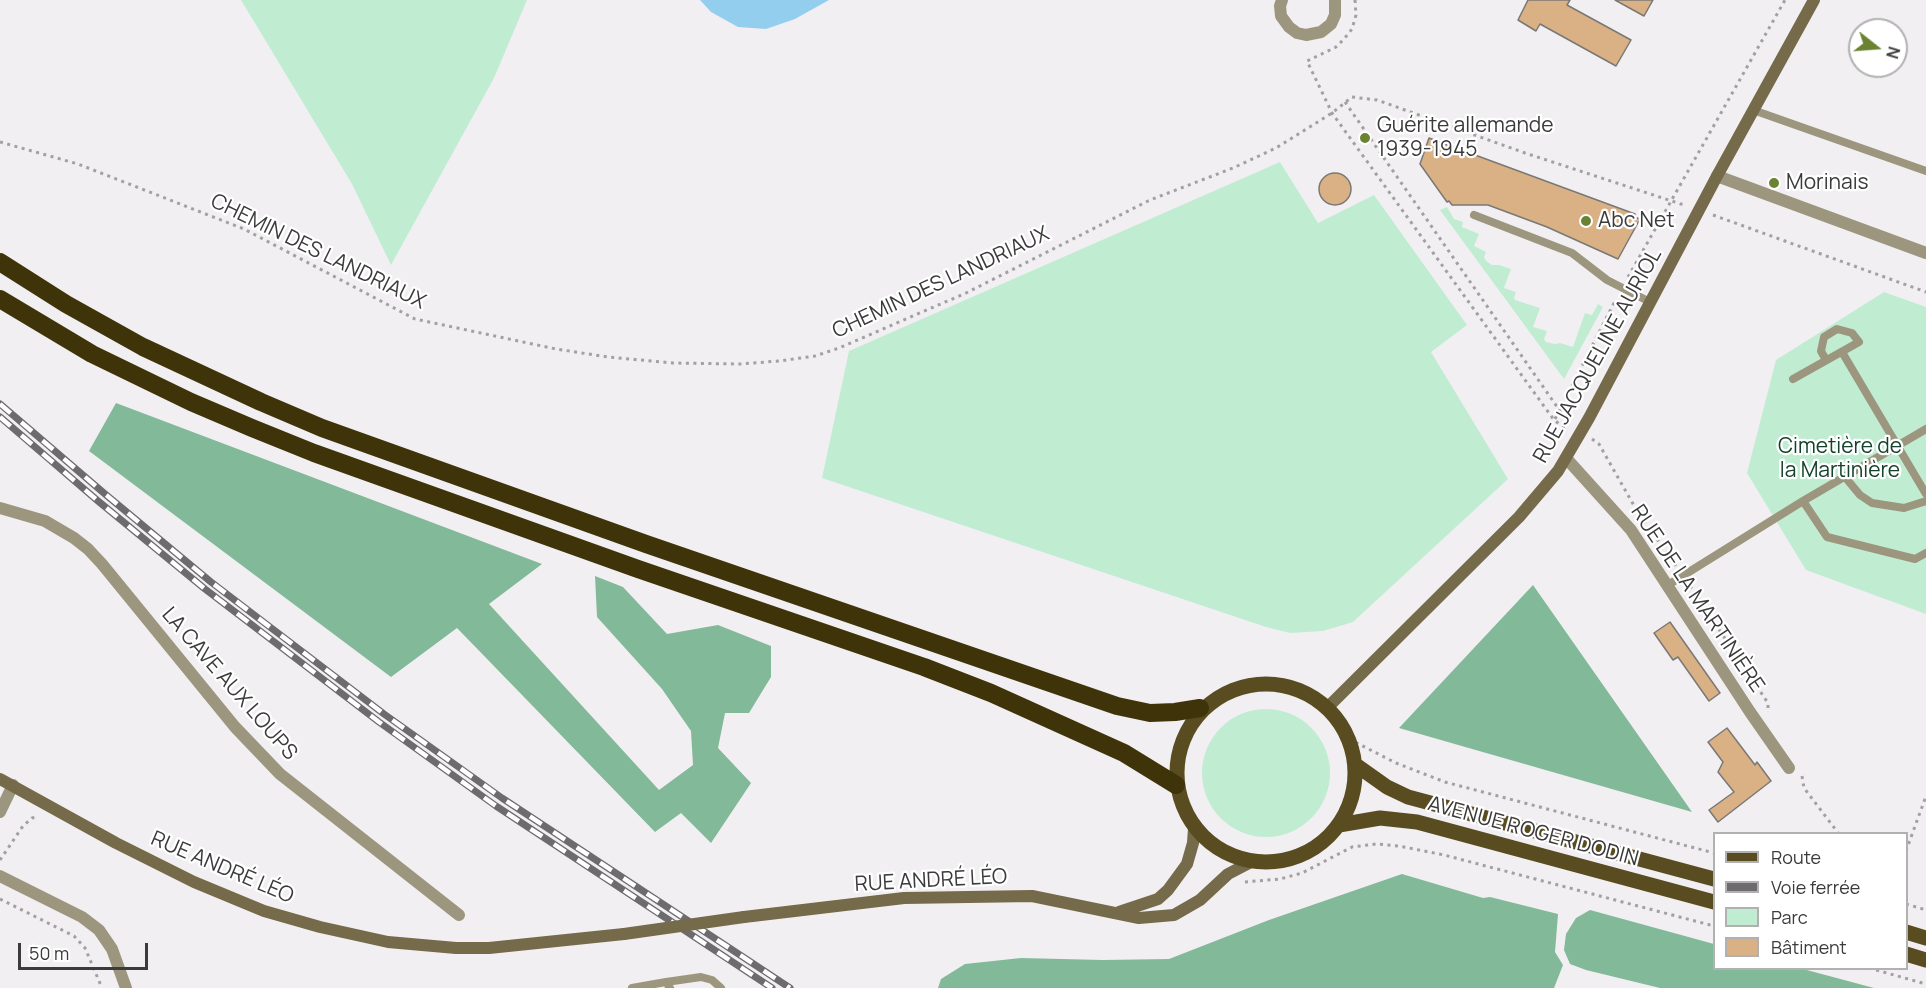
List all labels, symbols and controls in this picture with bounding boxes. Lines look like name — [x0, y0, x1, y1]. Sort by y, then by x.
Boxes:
north arrow — [1848, 18, 1908, 78]
text: N — [1881, 44, 1906, 61]
place label: Guérite allemande 1939-1945 — [1377, 113, 1554, 163]
marker: Guérite allemande 1939-1945 — [1358, 131, 1372, 145]
place label: Morinais — [1786, 170, 1869, 196]
marker: Morinais — [1767, 176, 1781, 190]
street label: CHEMIN DES LANDRIAUX — [206, 189, 430, 315]
place label: Abc Net — [1598, 208, 1675, 234]
marker: Abc Net — [1579, 214, 1593, 228]
street label: CHEMIN DES LANDRIAUX — [829, 222, 1053, 344]
street label: RUE JACQUELINE AURIOL — [1529, 244, 1667, 468]
park label: Cimetière de la Martinière — [1778, 434, 1902, 484]
street label: RUE DE LA MARTINIÈRE — [1625, 500, 1769, 698]
street label: LA CAVE AUX LOUPS — [156, 603, 302, 765]
street label: AVENUE ROGER DODIN — [1425, 792, 1641, 872]
street label: RUE ANDRÉ LÉO — [147, 827, 297, 909]
legend — [1713, 832, 1908, 970]
text: Route — [1771, 845, 1821, 869]
street label: RUE ANDRÉ LÉO — [854, 864, 1008, 898]
text: Voie ferrée — [1771, 875, 1860, 899]
text: Parc — [1771, 905, 1808, 929]
scale bar — [21, 931, 152, 969]
text: Bâtiment — [1771, 935, 1847, 959]
text: 50 m — [29, 941, 69, 965]

